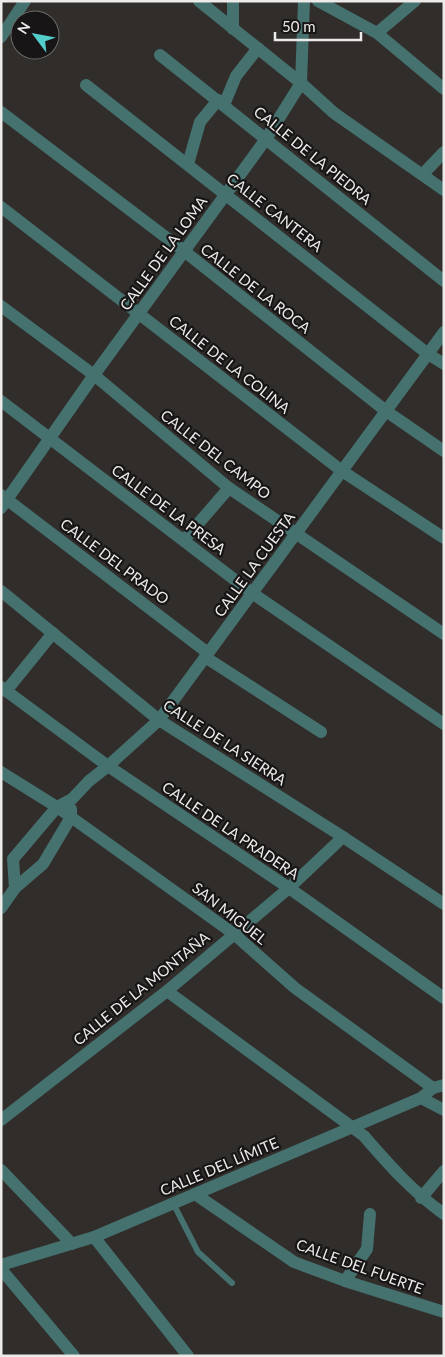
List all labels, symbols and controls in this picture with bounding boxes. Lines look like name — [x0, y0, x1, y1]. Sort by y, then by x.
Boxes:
north arrow — [10, 10, 60, 60]
scale bar — [275, 10, 361, 42]
text: 50 m — [282, 17, 316, 35]
text: N — [13, 19, 34, 37]
street label: CALLE DE LA PIEDRA — [251, 102, 376, 208]
street label: CALLE CANTERA — [223, 169, 327, 256]
street label: CALLE DE LA LOMA — [116, 192, 211, 313]
street label: CALLE DE LA ROCA — [197, 239, 315, 337]
street label: CALLE DE LA COLINA — [166, 311, 295, 417]
street label: CALLE DEL CAMPO — [158, 406, 274, 502]
street label: CALLE DE LA PRESA — [108, 460, 230, 558]
street label: CALLE LA CUESTA — [210, 507, 299, 620]
street label: CALLE DEL PRADO — [57, 514, 173, 608]
street label: CALLE DE LA SIERRA — [160, 695, 291, 789]
street label: CALLE DE LA PRADERA — [159, 777, 304, 883]
street label: SAN MIGUEL — [189, 878, 271, 948]
street label: CALLE DE LA MONTAÑA — [69, 927, 213, 1049]
street label: CALLE DEL LÍMITE — [157, 1133, 281, 1199]
street label: CALLE DEL FUERTE — [294, 1235, 426, 1297]

